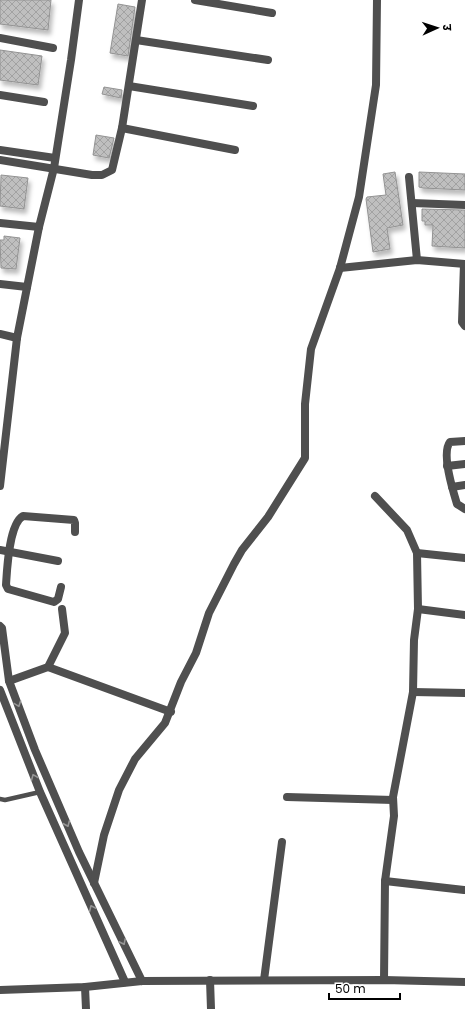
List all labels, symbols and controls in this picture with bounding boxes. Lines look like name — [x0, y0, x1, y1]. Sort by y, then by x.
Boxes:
north arrow — [417, 8, 457, 48]
text: उ — [439, 23, 455, 32]
one-way arrow — [13, 700, 21, 707]
one-way arrow — [30, 773, 38, 780]
one-way arrow — [62, 820, 70, 828]
one-way arrow — [89, 905, 97, 913]
one-way arrow — [118, 937, 125, 945]
scale bar — [329, 975, 400, 1001]
text: 50 m — [335, 980, 366, 997]

